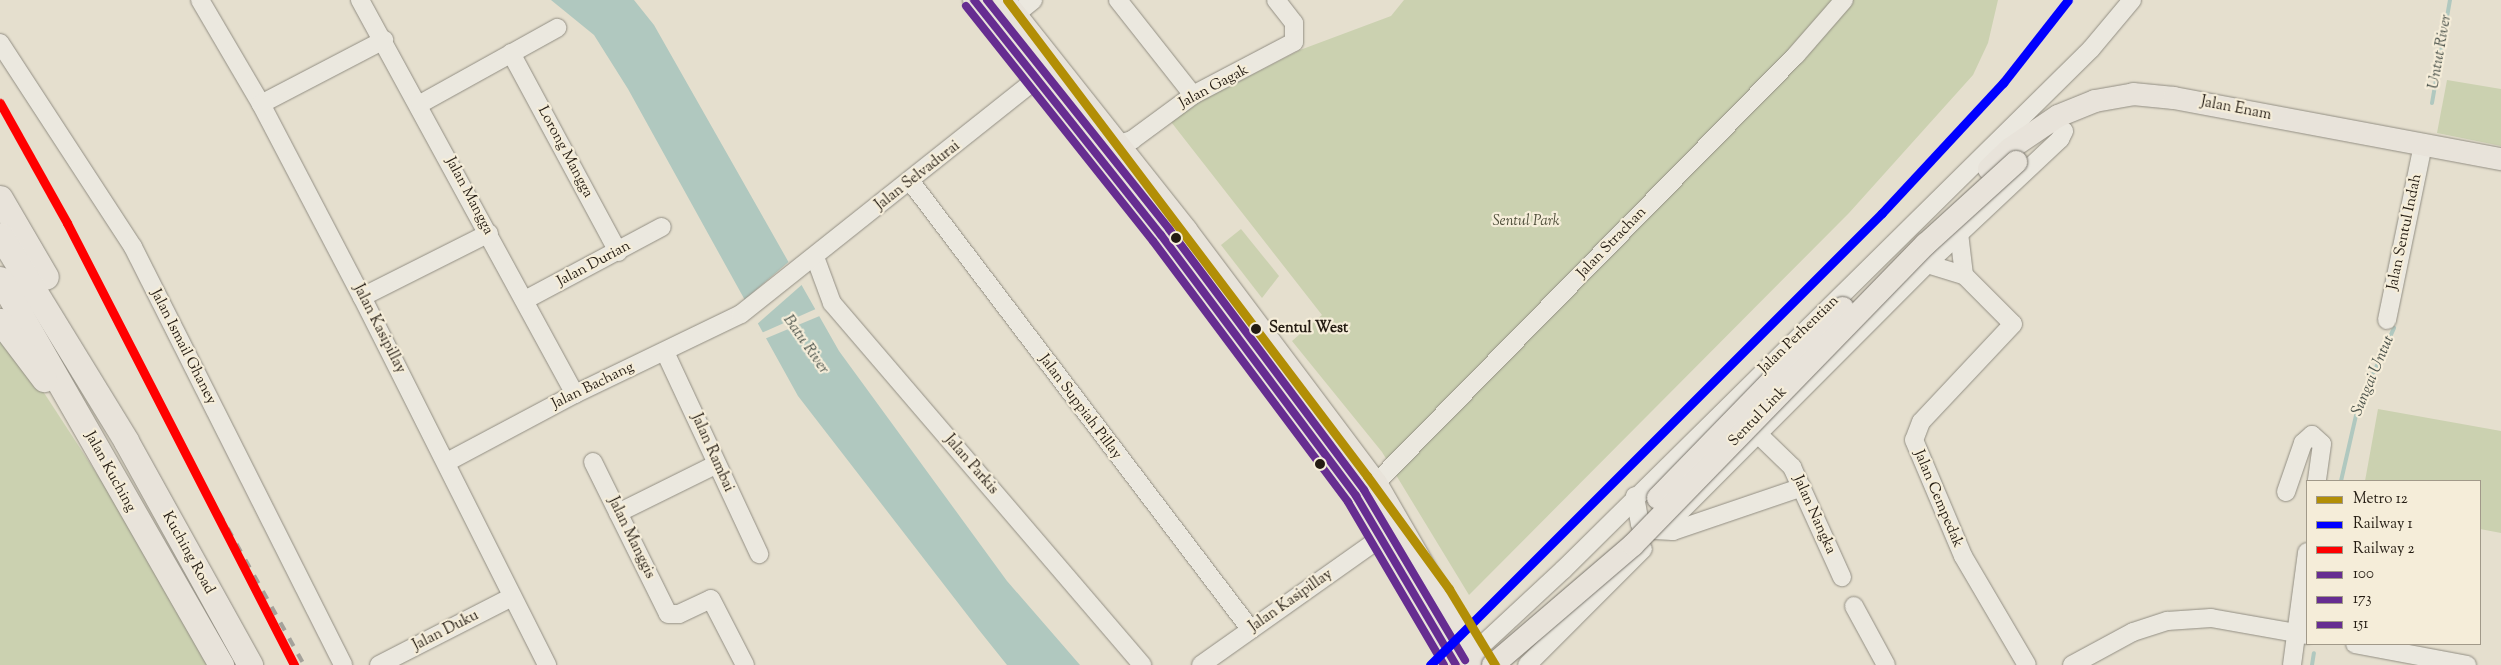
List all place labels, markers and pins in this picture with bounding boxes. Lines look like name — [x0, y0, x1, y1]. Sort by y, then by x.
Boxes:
unlabelled marker — [1171, 233, 1181, 243]
marker: Sentul West — [1247, 320, 1265, 338]
place label: Sentul West — [1269, 320, 1348, 338]
unlabelled marker — [1315, 459, 1325, 469]

